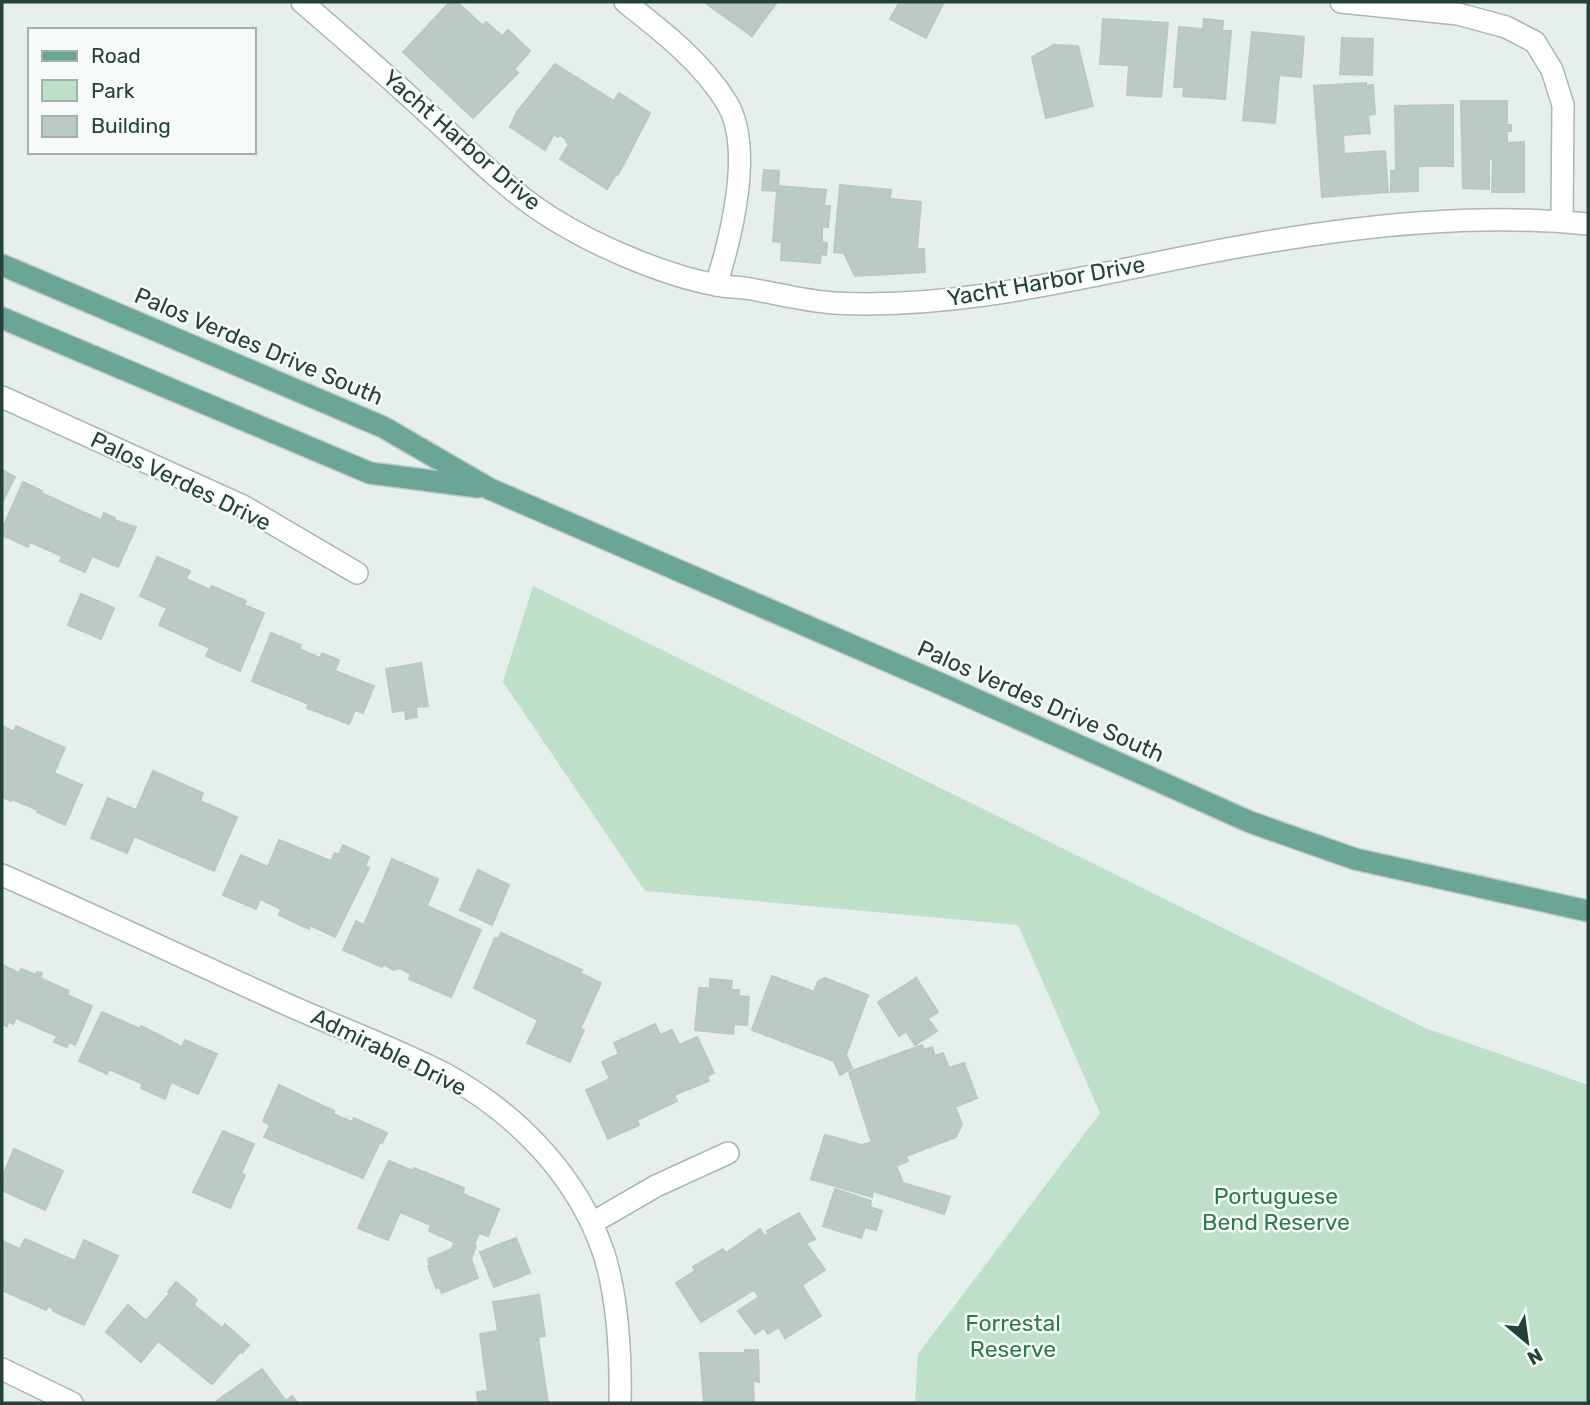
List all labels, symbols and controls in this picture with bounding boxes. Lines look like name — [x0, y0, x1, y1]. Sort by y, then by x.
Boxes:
legend — [28, 28, 256, 154]
text: Road — [91, 43, 141, 68]
street label: Yacht Harbor Drive — [377, 64, 547, 216]
text: Park — [91, 78, 135, 103]
text: Building — [91, 113, 171, 138]
street label: Yacht Harbor Drive — [945, 250, 1147, 312]
street label: Palos Verdes Drive South — [131, 281, 387, 411]
street label: Palos Verdes Drive — [86, 425, 276, 537]
street label: Palos Verdes Drive South — [913, 634, 1169, 768]
street label: Admirable Drive — [307, 1002, 471, 1102]
park label: Portuguese Bend Reserve — [1202, 1182, 1350, 1236]
north arrow — [1492, 1307, 1562, 1377]
park label: Forrestal Reserve — [965, 1309, 1061, 1363]
text: N — [1523, 1343, 1547, 1370]

